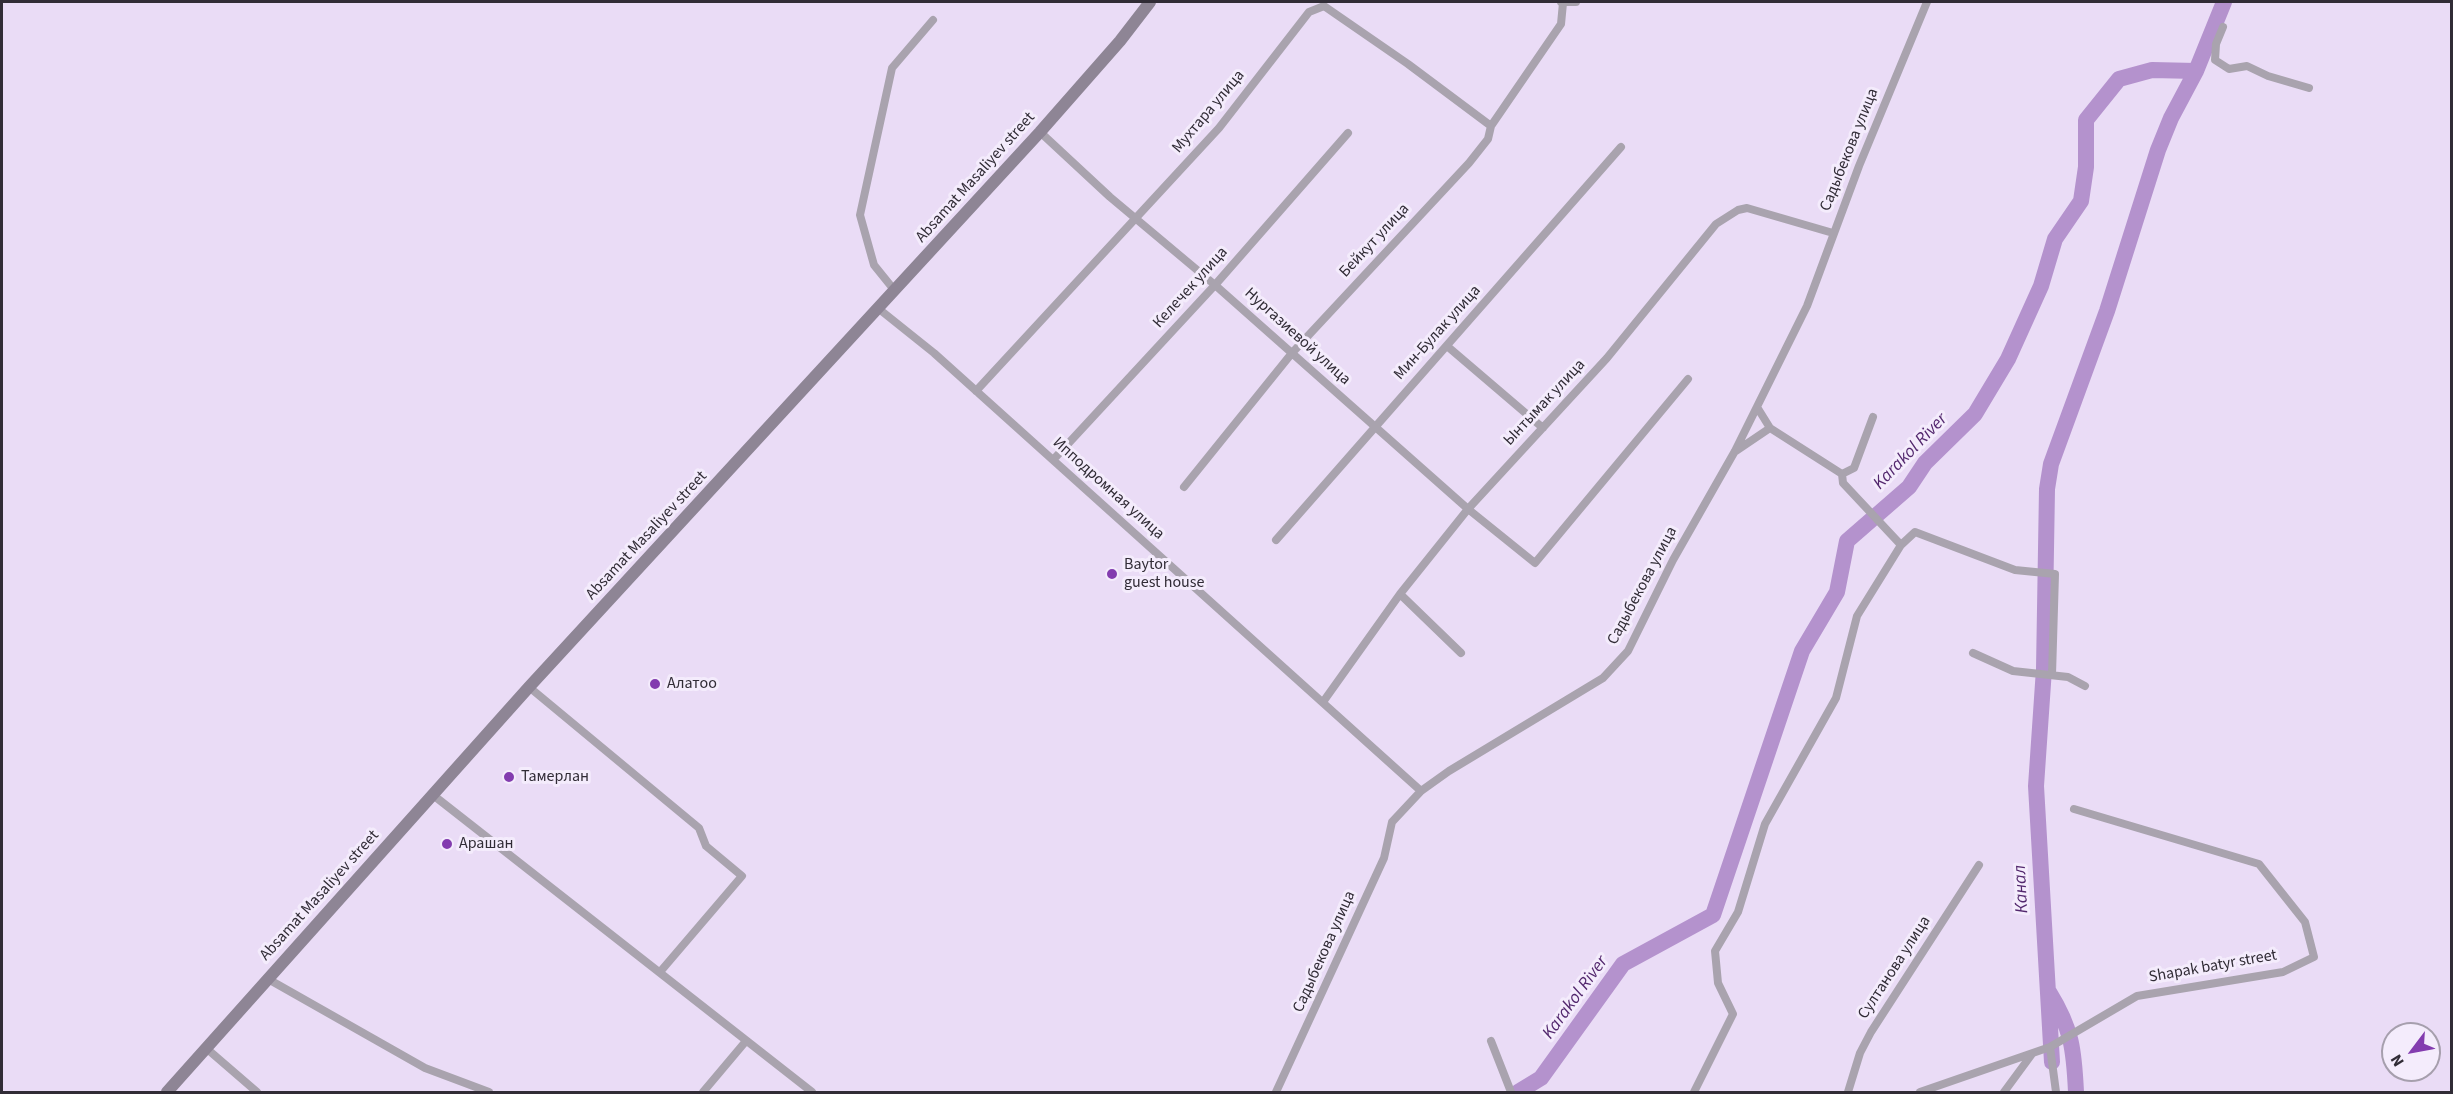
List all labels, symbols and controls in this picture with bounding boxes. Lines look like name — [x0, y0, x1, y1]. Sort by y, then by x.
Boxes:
street label: Мухтара улица — [1169, 67, 1249, 157]
street label: Садыбекова улица — [1817, 86, 1883, 214]
street label: Absamat Masaliyev street — [912, 109, 1040, 247]
street label: Бейкут улица — [1336, 200, 1414, 282]
street label: Келечек улица — [1150, 243, 1232, 333]
street label: Мин-Булак улица — [1390, 282, 1486, 384]
street label: Нургазиевой улица — [1240, 284, 1354, 390]
street label: Ынтымак улица — [1500, 356, 1590, 450]
water label: Karakol River — [1869, 409, 1953, 495]
street label: Ипподромная улица — [1048, 434, 1168, 544]
street label: Absamat Masaliyev street — [582, 468, 712, 604]
street label: Садыбекова улица — [1604, 524, 1682, 648]
place label: Baytor guest house — [1124, 555, 1204, 593]
marker: Baytor guest house — [1105, 567, 1119, 581]
place label: Алатоо — [667, 674, 717, 694]
marker: Алатоо — [648, 677, 662, 691]
place label: Тамерлан — [521, 767, 589, 787]
marker: Тамерлан — [502, 770, 516, 784]
street label: Absamat Masaliyev street — [256, 827, 384, 965]
place label: Арашан — [459, 834, 513, 854]
marker: Арашан — [440, 837, 454, 851]
water label: Канал — [2010, 864, 2034, 914]
street label: Садыбекова улица — [1290, 888, 1360, 1016]
street label: Султанова улица — [1855, 913, 1935, 1023]
street label: Shapak batyr street — [2148, 946, 2278, 988]
water label: Karakol River — [1539, 952, 1613, 1044]
north arrow — [2381, 1022, 2441, 1082]
text: N — [2385, 1050, 2410, 1071]

